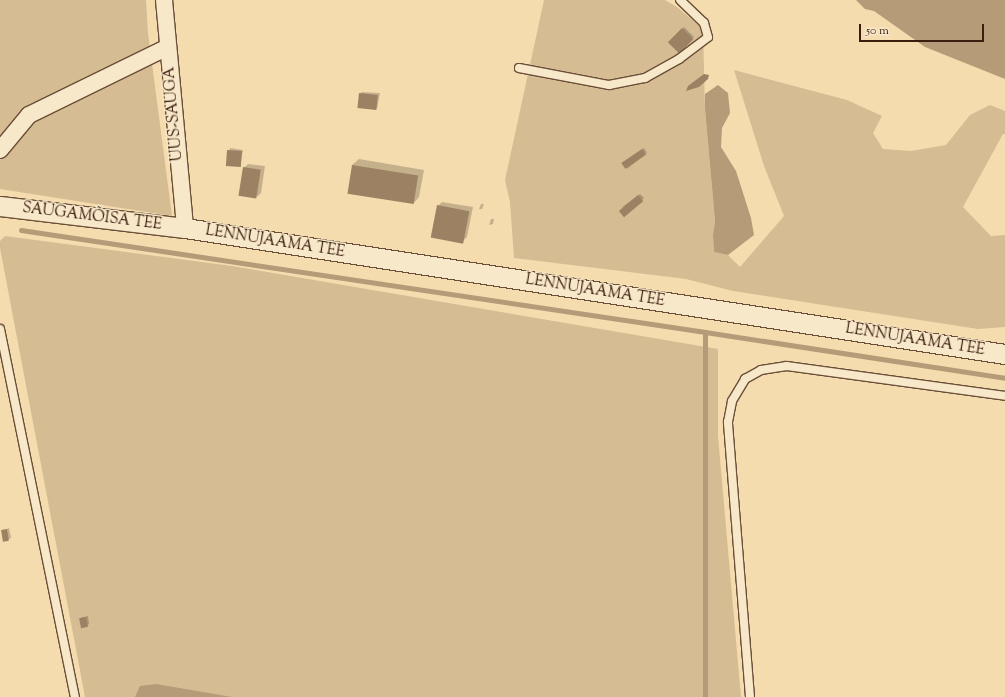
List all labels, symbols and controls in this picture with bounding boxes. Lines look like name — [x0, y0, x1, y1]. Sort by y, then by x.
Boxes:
scale bar — [861, 16, 986, 42]
text: 50 m — [866, 22, 889, 40]
street label: UUS-SAUGA — [161, 66, 187, 162]
street label: SAUGAMÕISA TEE — [21, 200, 163, 234]
street label: LENNUJAAMA TEE — [204, 222, 346, 262]
street label: LENNUJAAMA TEE — [524, 271, 666, 311]
street label: LENNUJAAMA TEE — [844, 320, 986, 360]

